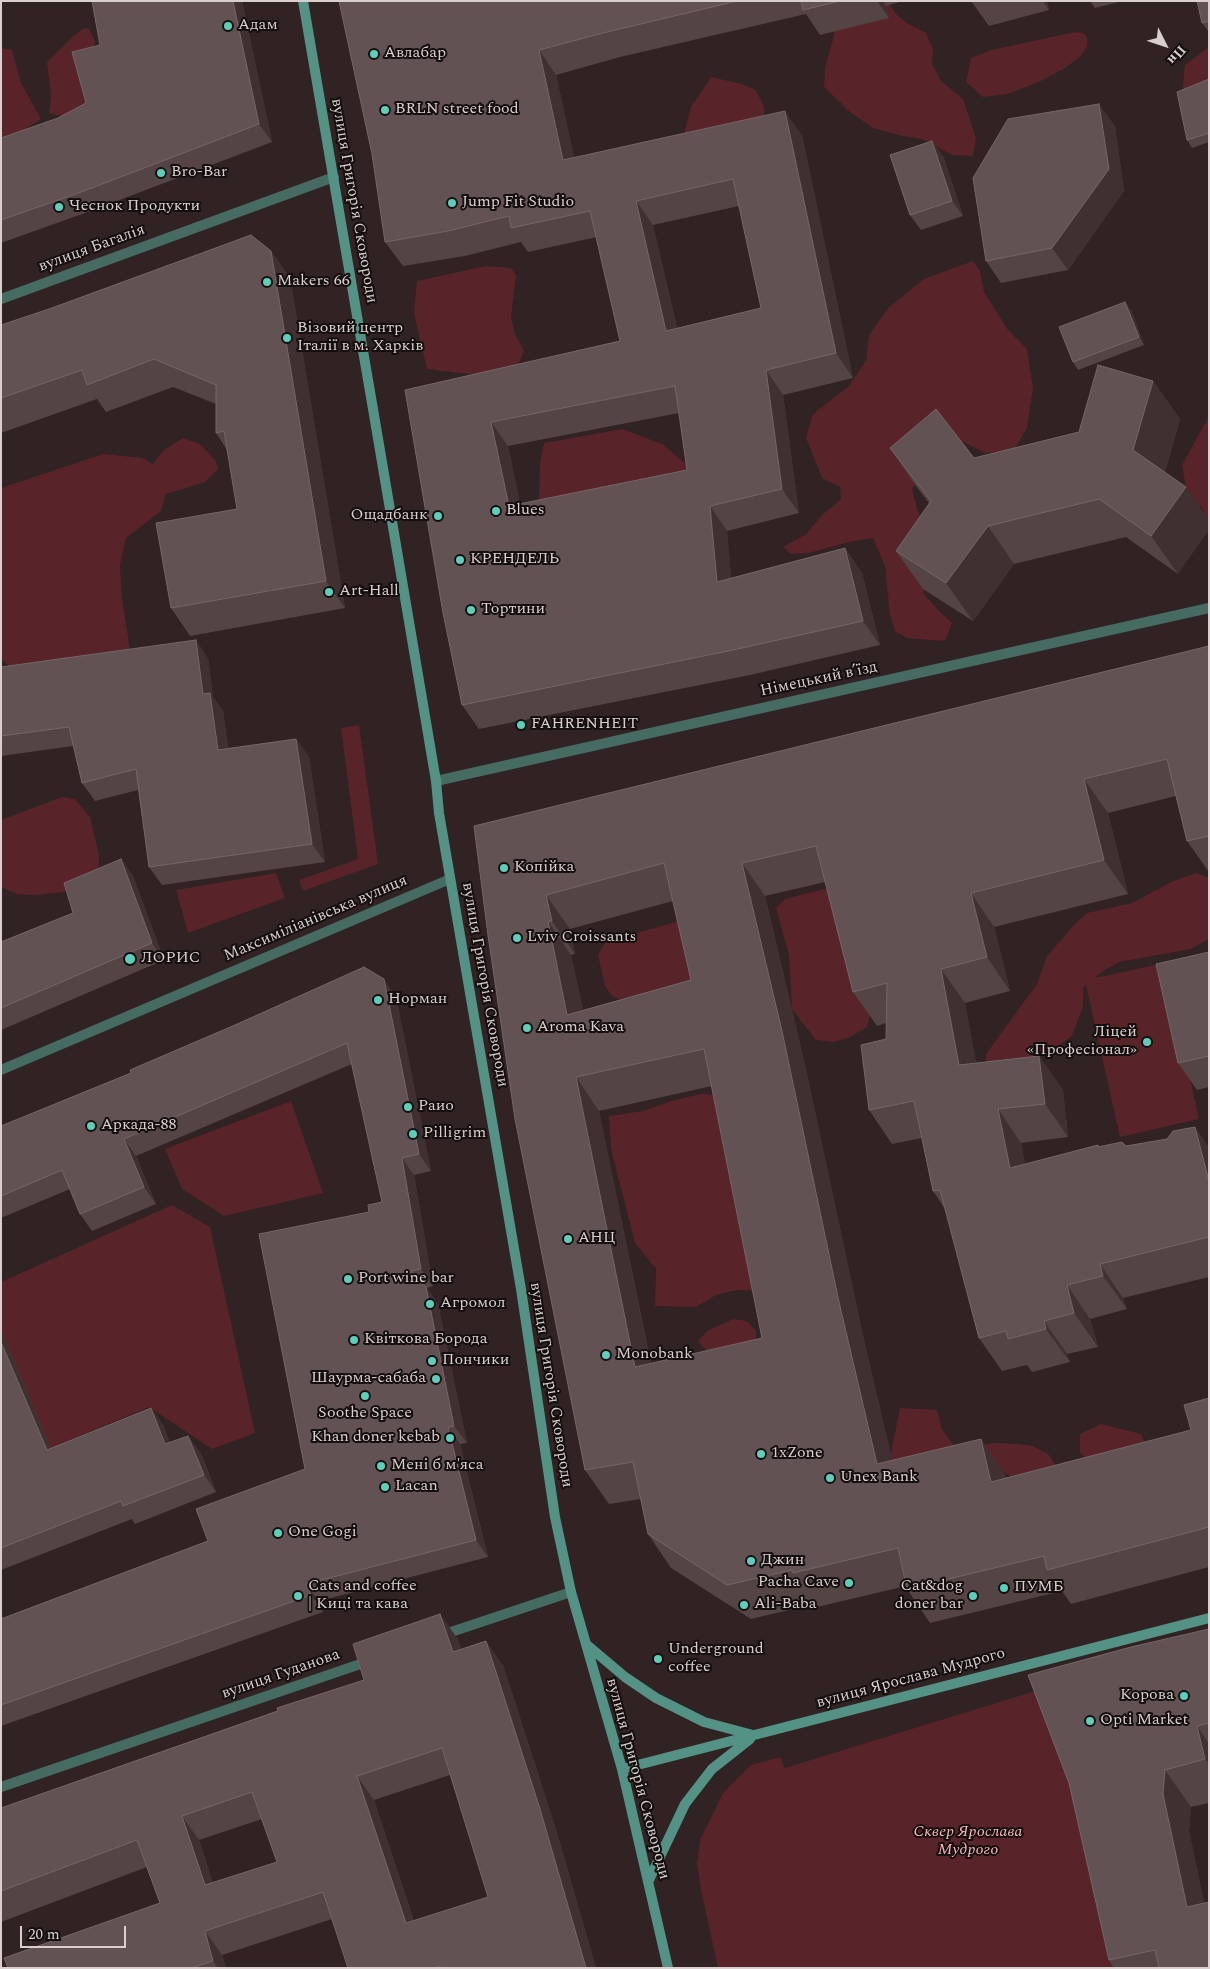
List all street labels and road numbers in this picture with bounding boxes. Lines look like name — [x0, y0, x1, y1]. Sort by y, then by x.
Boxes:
street label: вулиця Григорія Сковороди — [326, 97, 380, 305]
street label: вулиця Багалія — [36, 221, 148, 277]
street label: Німецький в’їзд — [759, 658, 879, 702]
street label: Максиміліанівська вулиця — [221, 872, 411, 966]
street label: вулиця Григорія Сковороди — [457, 881, 511, 1089]
street label: вулиця Григорія Сковороди — [524, 1281, 576, 1489]
street label: вулиця Ярослава Мудрого — [814, 1645, 1008, 1713]
street label: вулиця Гуданова — [219, 1646, 343, 1704]
street label: вулиця Григорія Сковороди — [601, 1676, 673, 1882]

